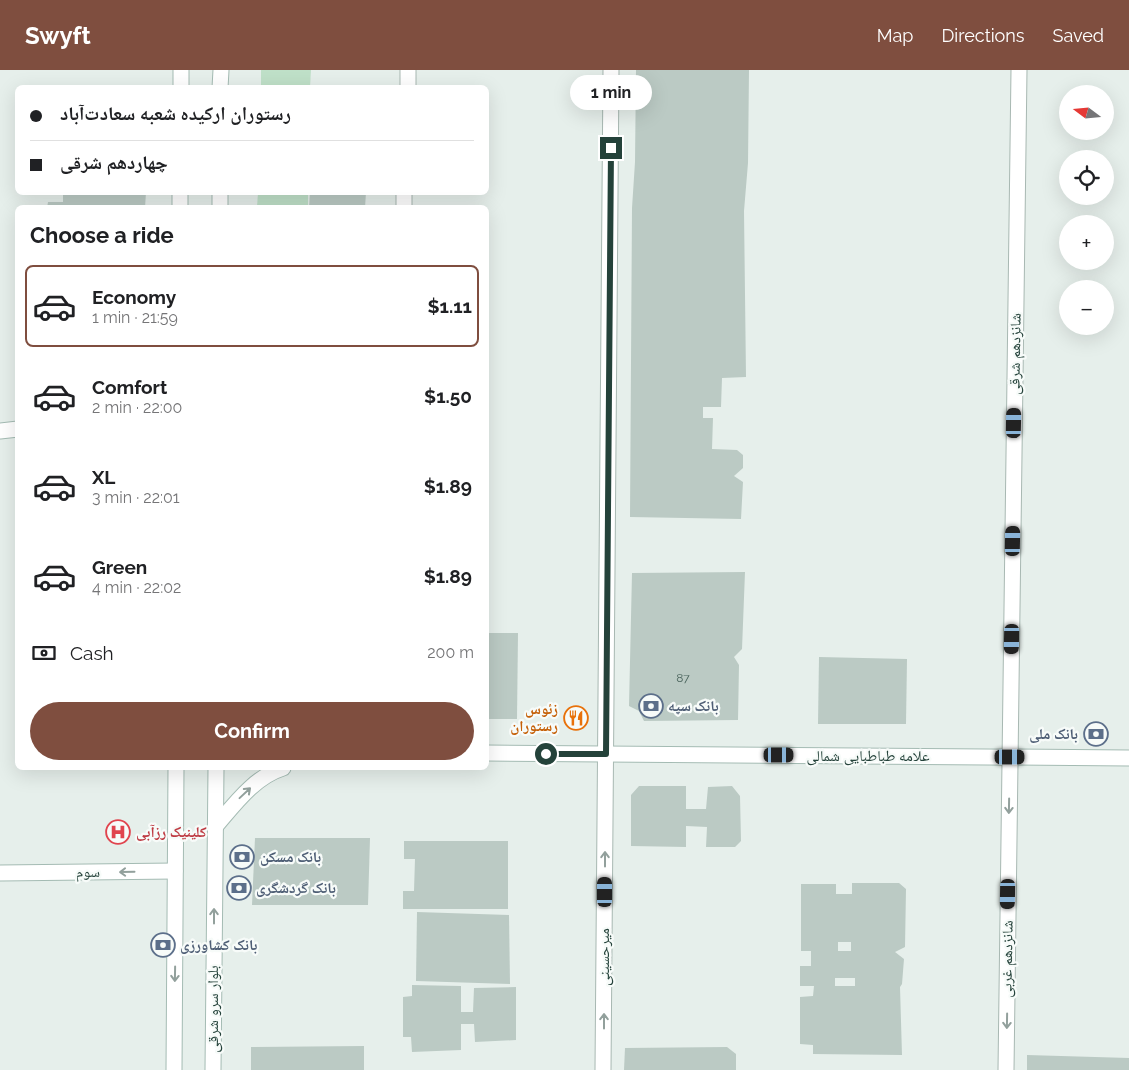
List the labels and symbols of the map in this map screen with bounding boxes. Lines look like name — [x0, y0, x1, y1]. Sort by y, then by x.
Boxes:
callout: 1 min — [570, 75, 652, 110]
north arrow — [1059, 85, 1114, 140]
route end — [600, 137, 622, 159]
street label: شانزدهم شرقی — [1005, 313, 1026, 395]
car — [1006, 408, 1021, 438]
car — [1005, 526, 1020, 556]
car — [1004, 624, 1019, 654]
house number: 87 — [676, 671, 690, 685]
bank icon: بانک سپه — [638, 693, 664, 719]
place label: بانک سپه — [668, 697, 719, 715]
place label: زئوس رستوران — [510, 700, 558, 735]
restaurant icon: زئوس رستوران — [563, 705, 589, 731]
bank icon: بانک ملی — [1083, 721, 1109, 747]
place label: بانک ملی — [1029, 725, 1078, 743]
route start — [535, 743, 557, 765]
street label: علامه طباطبایی شمالی — [807, 747, 930, 766]
car — [764, 748, 794, 763]
car — [995, 750, 1025, 765]
one-way arrow — [239, 787, 252, 799]
one-way arrow — [1004, 798, 1014, 814]
hospital icon: کلینیک رزآبی — [105, 819, 131, 845]
place label: کلینیک رزآبی — [136, 823, 207, 841]
bank icon: بانک مسکن — [229, 844, 255, 870]
place label: بانک مسکن — [260, 848, 321, 866]
one-way arrow — [600, 851, 610, 868]
street label: سوم — [76, 863, 100, 882]
one-way arrow — [119, 867, 135, 876]
bank icon: بانک گردشگری — [226, 875, 252, 901]
car — [597, 877, 612, 907]
place label: بانک گردشگری — [256, 879, 336, 897]
car — [1000, 879, 1015, 909]
one-way arrow — [209, 909, 219, 925]
street label: شانزدهم غربی — [997, 920, 1018, 998]
street label: میرحسینی — [595, 928, 614, 986]
bank icon: بانک کشاورزی — [150, 932, 176, 958]
place label: بانک کشاورزی — [180, 936, 257, 954]
one-way arrow — [170, 965, 180, 981]
street label: بلوار سرو شرقی — [204, 965, 223, 1053]
one-way arrow — [1002, 1012, 1012, 1029]
one-way arrow — [599, 1014, 609, 1030]

